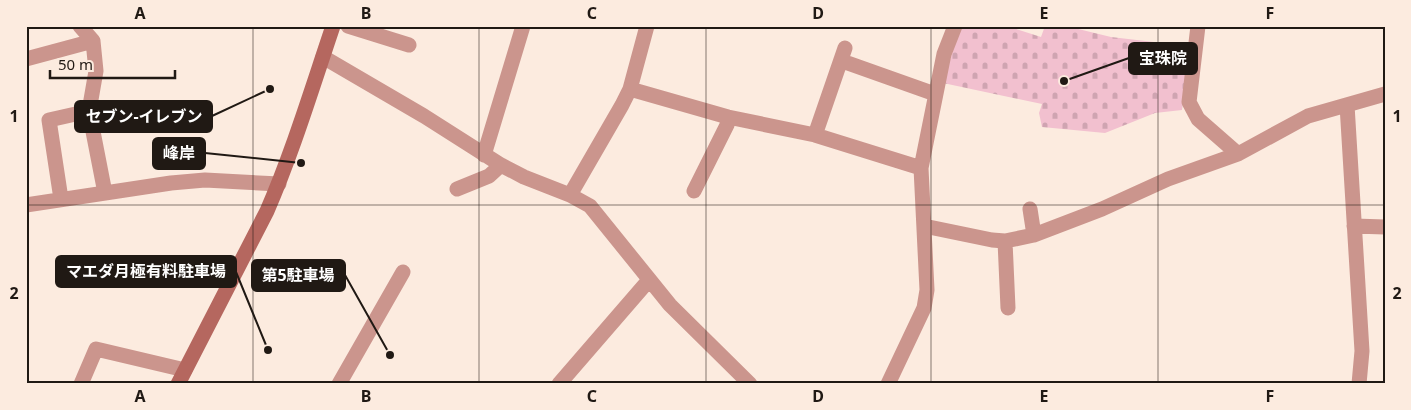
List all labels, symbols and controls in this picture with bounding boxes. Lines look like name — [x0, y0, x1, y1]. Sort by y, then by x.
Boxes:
text: A — [134, 2, 146, 24]
text: B — [361, 2, 371, 24]
text: C — [587, 2, 597, 24]
text: D — [812, 2, 824, 24]
text: E — [1040, 2, 1049, 24]
text: F — [1266, 2, 1274, 24]
callout: 宝珠院 — [1129, 43, 1197, 74]
text: 宝珠院 — [1139, 47, 1187, 69]
scale bar — [50, 48, 175, 80]
text: 50 m — [58, 54, 93, 74]
callout: セブン-イレブン — [75, 101, 212, 132]
text: 1 — [9, 105, 19, 127]
text: セブン-イレブン — [85, 105, 203, 127]
text: 1 — [1392, 105, 1402, 127]
callout: 峰岸 — [153, 138, 205, 169]
text: 峰岸 — [163, 142, 195, 164]
callout: マエダ月極有料駐車場 — [56, 256, 236, 287]
text: マエダ月極有料駐車場 — [66, 260, 226, 282]
callout: 第5駐車場 — [252, 260, 345, 291]
text: 第5駐車場 — [261, 264, 335, 286]
text: 2 — [9, 282, 19, 304]
text: 2 — [1392, 282, 1402, 304]
text: A — [134, 385, 146, 407]
text: B — [361, 385, 371, 407]
text: C — [587, 385, 597, 407]
text: D — [812, 385, 824, 407]
text: E — [1040, 385, 1049, 407]
text: F — [1266, 385, 1274, 407]

